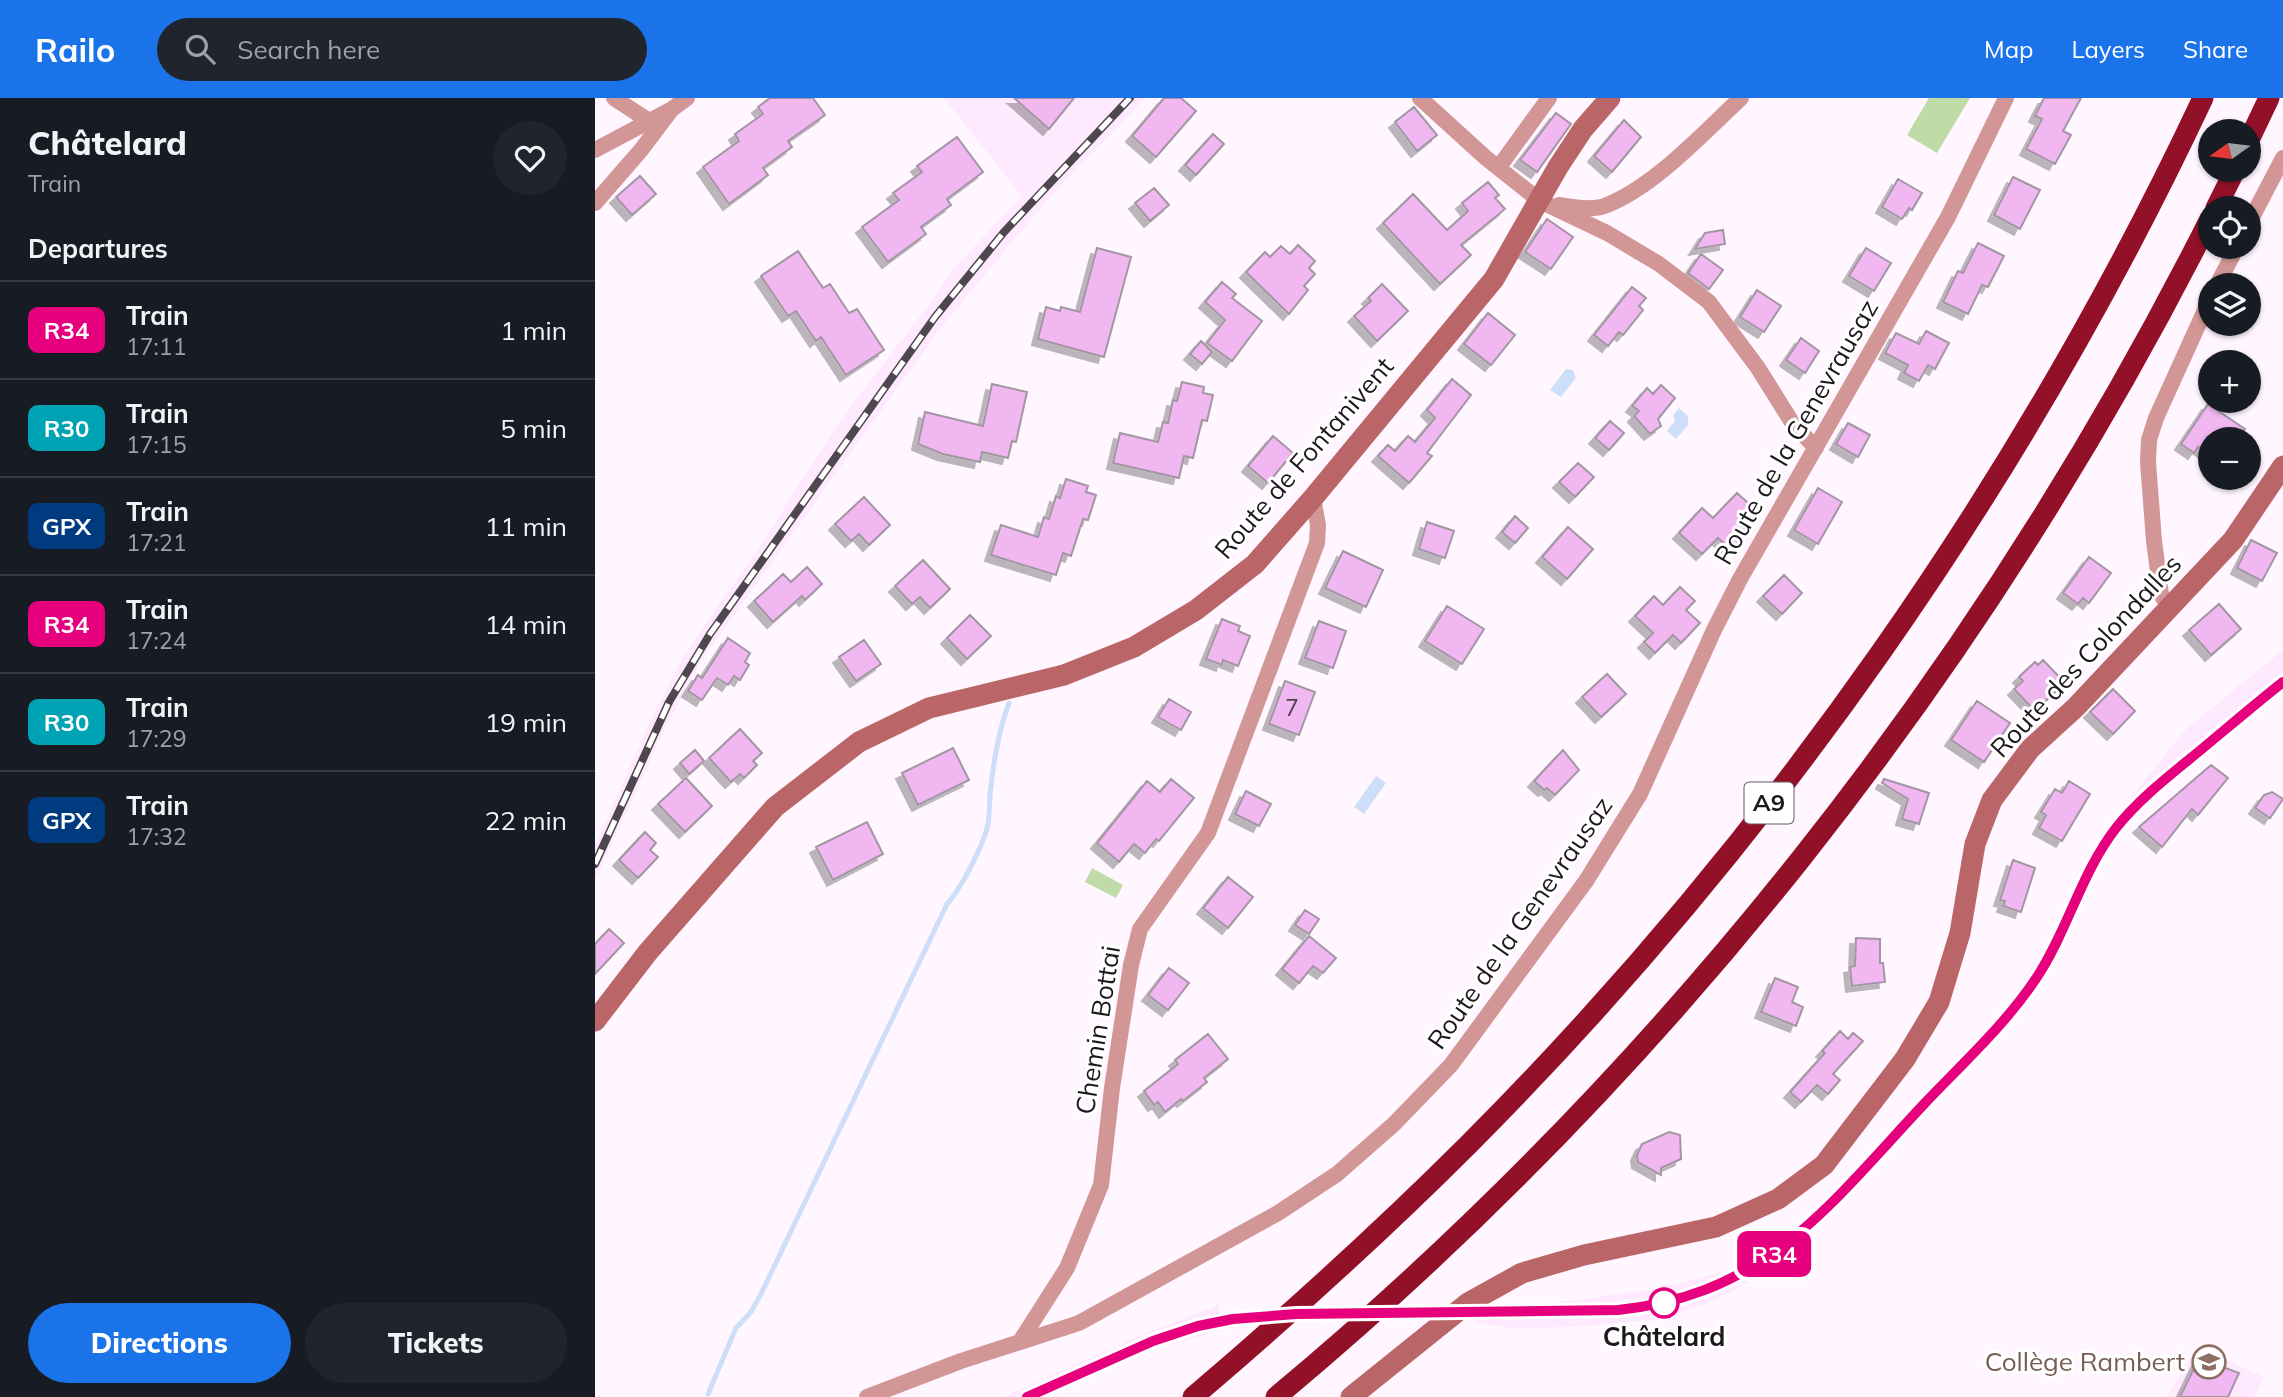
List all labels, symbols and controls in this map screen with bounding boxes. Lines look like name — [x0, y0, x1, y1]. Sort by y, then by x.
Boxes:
search box — [157, 18, 647, 81]
text: Railo — [35, 29, 115, 70]
icon: search — [181, 30, 219, 68]
text: Search here — [237, 33, 380, 66]
text: Map — [1984, 34, 2033, 64]
text: Layers — [2071, 34, 2145, 64]
text: Share — [2183, 34, 2248, 64]
north arrow — [2198, 119, 2261, 182]
map controls — [2198, 119, 2261, 490]
button: heart — [493, 121, 567, 195]
text: Châtelard — [28, 122, 187, 163]
text: Train — [28, 169, 81, 198]
button: locate — [2198, 196, 2261, 259]
text: Departures — [28, 232, 168, 265]
button: layers — [2198, 273, 2261, 336]
street label: Route de la Genevrausaz — [1706, 293, 1885, 570]
text: Train — [126, 299, 189, 332]
text: 1 min — [500, 314, 567, 347]
text: R34 — [44, 315, 89, 345]
text: 17:11 — [126, 332, 186, 361]
street label: Route de Fontanivent — [1207, 350, 1400, 565]
button: + — [2198, 350, 2261, 413]
text: Train — [126, 397, 189, 430]
text: 5 min — [500, 412, 567, 445]
text: R30 — [44, 413, 89, 443]
button: − — [2198, 427, 2261, 490]
text: 17:15 — [126, 430, 186, 459]
text: Train — [126, 495, 189, 528]
text: 11 min — [485, 510, 567, 543]
text: GPX — [42, 511, 91, 541]
text: 17:21 — [126, 528, 187, 557]
street label: Route des Colondalles — [1983, 547, 2188, 764]
text: Train — [126, 593, 189, 626]
text: 14 min — [485, 608, 567, 641]
text: R34 — [44, 609, 89, 639]
text: 17:24 — [126, 626, 186, 655]
text: Train — [126, 691, 189, 724]
house number: 7 — [1285, 693, 1299, 722]
text: 19 min — [485, 706, 567, 739]
text: R30 — [44, 707, 89, 737]
text: 17:29 — [126, 724, 186, 753]
road number: A9 — [1745, 782, 1793, 824]
text: Train — [126, 789, 189, 822]
street label: Route de la Genevrausaz — [1420, 790, 1619, 1055]
text: 22 min — [485, 804, 567, 837]
text: GPX — [42, 805, 91, 835]
text: 17:32 — [126, 822, 187, 851]
street label: Chemin Bottai — [1068, 943, 1127, 1117]
line badge: R34 — [1734, 1231, 1814, 1277]
text: R34 — [1751, 1239, 1797, 1269]
marker: Châtelard — [1649, 1288, 1679, 1318]
button: Directions — [28, 1303, 291, 1383]
button: Tickets — [305, 1303, 567, 1383]
place label: Châtelard — [1603, 1320, 1725, 1353]
school or university icon: Collège Rambert — [2190, 1343, 2228, 1381]
place label: Collège Rambert — [1985, 1345, 2185, 1378]

